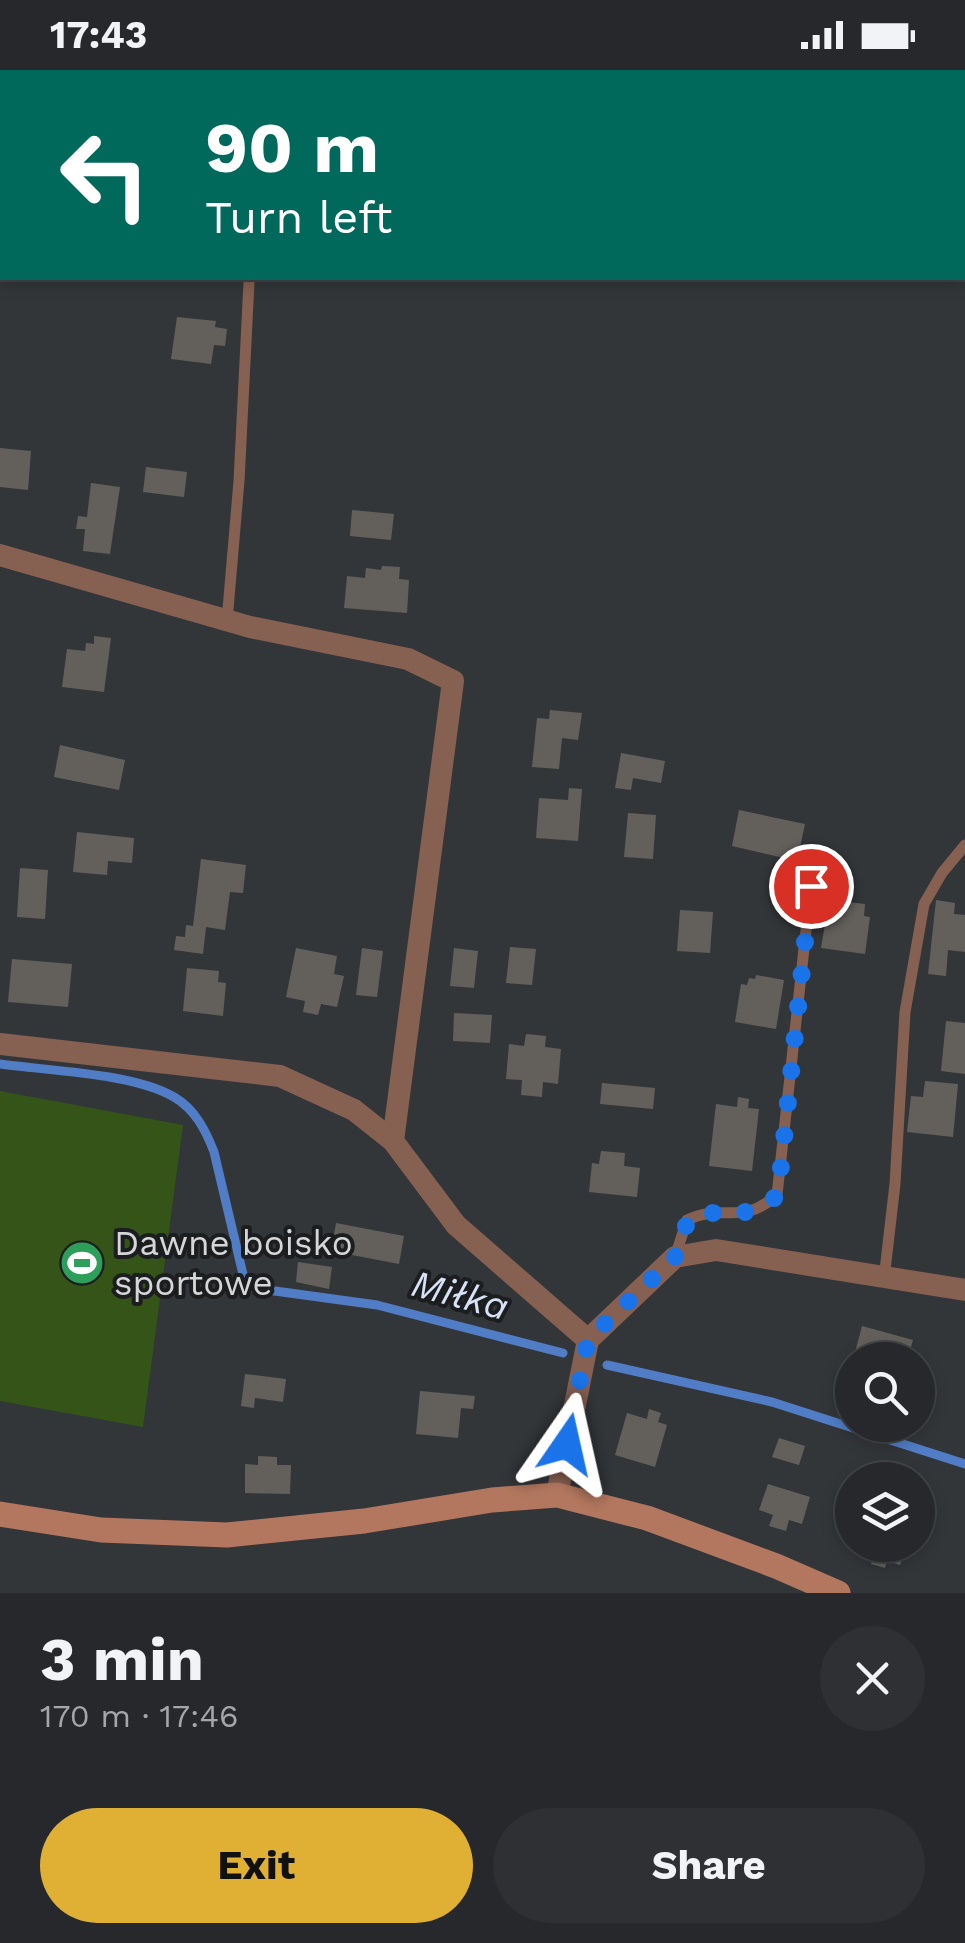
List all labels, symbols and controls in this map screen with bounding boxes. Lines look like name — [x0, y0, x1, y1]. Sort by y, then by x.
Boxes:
text: 17:43 — [50, 13, 147, 57]
text: 90 m — [205, 107, 379, 189]
icon: left — [40, 110, 170, 240]
text: Turn left — [205, 191, 392, 244]
pin — [769, 844, 854, 929]
icon: arrive — [784, 859, 839, 914]
place label: Dawne boisko sportowe — [114, 1222, 353, 1304]
sports icon: Dawne boisko sportowe — [59, 1240, 105, 1286]
water label: Miłka — [407, 1261, 513, 1329]
map controls — [835, 1342, 935, 1562]
button: search — [835, 1342, 935, 1442]
position arrow — [515, 1392, 619, 1496]
button: layers — [835, 1462, 935, 1562]
text: 3 min — [40, 1624, 204, 1695]
button: close — [820, 1626, 925, 1731]
text: 170 m · 17:46 — [40, 1697, 238, 1735]
button: Exit — [40, 1808, 473, 1923]
button: Share — [493, 1808, 925, 1923]

